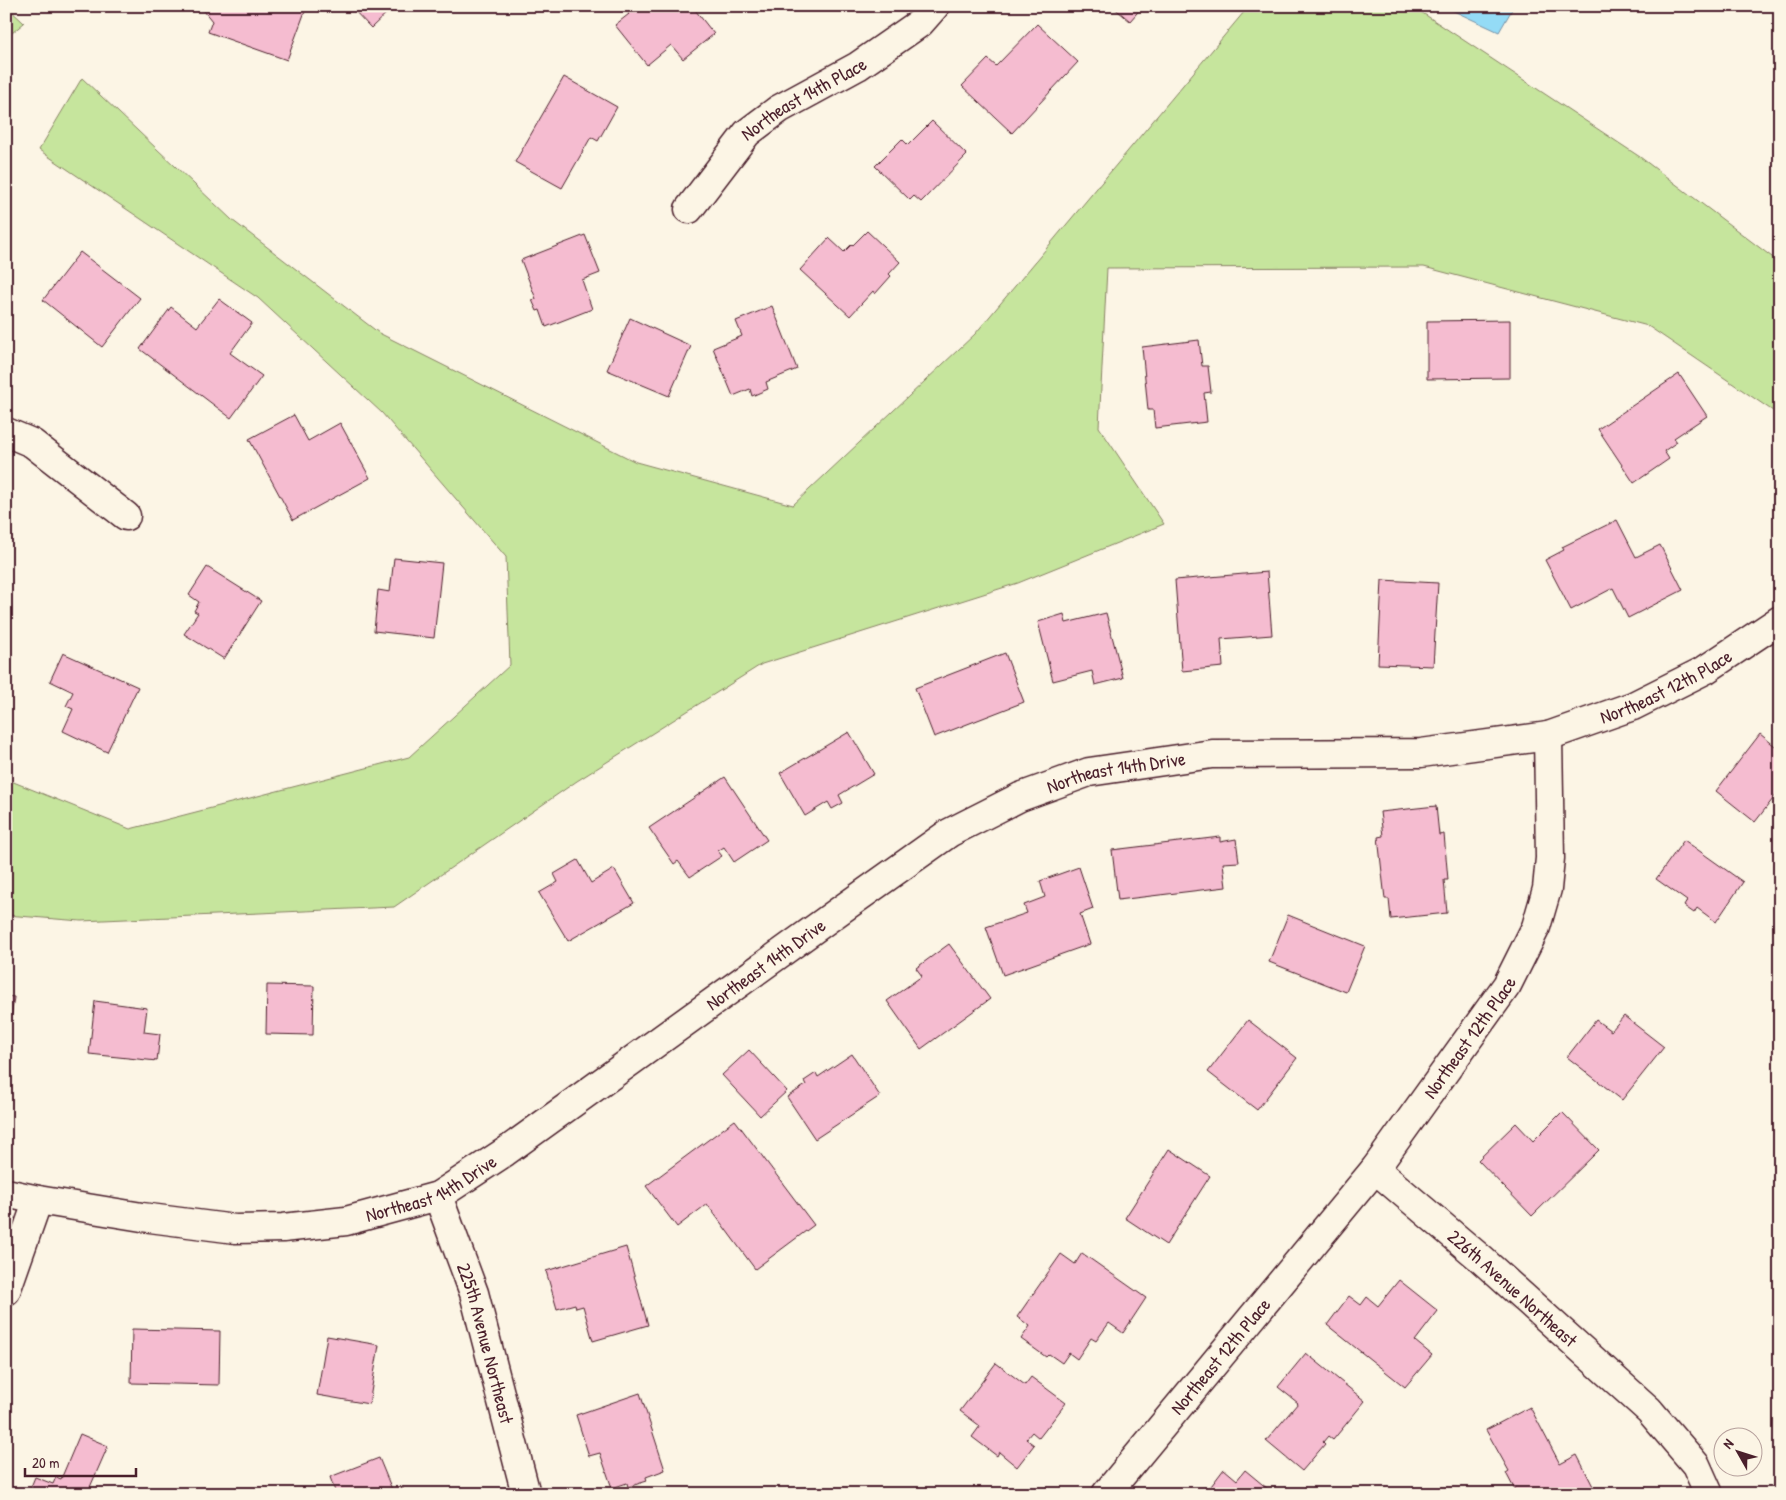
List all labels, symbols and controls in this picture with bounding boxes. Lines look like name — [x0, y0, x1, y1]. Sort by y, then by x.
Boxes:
street label: Northeast 14th Place — [735, 51, 872, 146]
street label: Northeast 12th Place — [1596, 643, 1737, 730]
street label: Northeast 14th Drive — [1043, 745, 1188, 799]
street label: Northeast 14th Drive — [700, 912, 831, 1016]
street label: Northeast 12th Place — [1417, 972, 1522, 1103]
street label: Northeast 14th Drive — [363, 1148, 502, 1228]
street label: 226th Avenue Northeast — [1442, 1223, 1584, 1353]
street label: 225th Avenue Northeast — [451, 1259, 520, 1427]
street label: Northeast 12th Place — [1164, 1292, 1276, 1420]
north arrow — [1714, 1428, 1764, 1478]
text: N — [1718, 1434, 1738, 1452]
scale bar — [25, 1445, 136, 1477]
text: 20 m — [32, 1452, 59, 1473]

